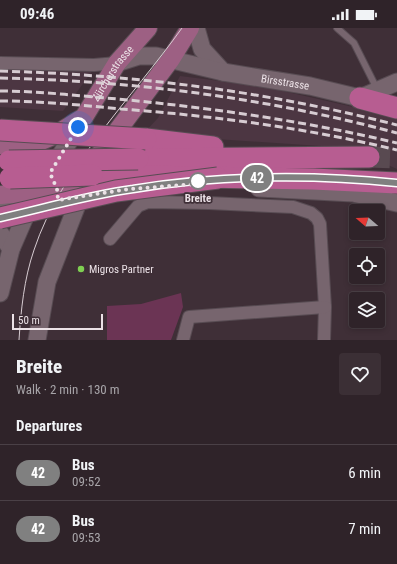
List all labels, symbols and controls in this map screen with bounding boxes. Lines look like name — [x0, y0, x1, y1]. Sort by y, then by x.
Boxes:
text: 09:46 — [20, 5, 54, 23]
street label: Zürcherstrasse — [89, 43, 137, 104]
street label: Birsstrasse — [260, 72, 310, 93]
your location — [68, 117, 88, 137]
line badge: 42 — [239, 165, 275, 191]
text: 42 — [250, 170, 264, 186]
marker: Breite — [189, 172, 207, 190]
place label: Breite — [185, 192, 211, 205]
north arrow — [349, 204, 385, 240]
map controls — [349, 204, 385, 328]
button: locate — [349, 248, 385, 284]
place label: Migros Partner — [89, 263, 154, 276]
marker: Migros Partner — [76, 264, 86, 274]
button: layers — [349, 292, 385, 328]
scale bar — [12, 312, 103, 331]
text: 50 m — [18, 314, 40, 327]
button: heart — [339, 353, 381, 395]
text: Breite — [16, 355, 62, 378]
text: Walk · 2 min · 130 m — [16, 382, 120, 397]
text: Departures — [16, 417, 82, 435]
text: Bus — [72, 456, 95, 474]
text: 6 min — [348, 464, 381, 482]
text: 42 — [31, 465, 45, 481]
text: 09:52 — [72, 474, 101, 489]
text: Bus — [72, 512, 95, 530]
text: 7 min — [348, 520, 381, 538]
text: 42 — [31, 521, 45, 537]
text: 09:53 — [72, 530, 101, 545]

